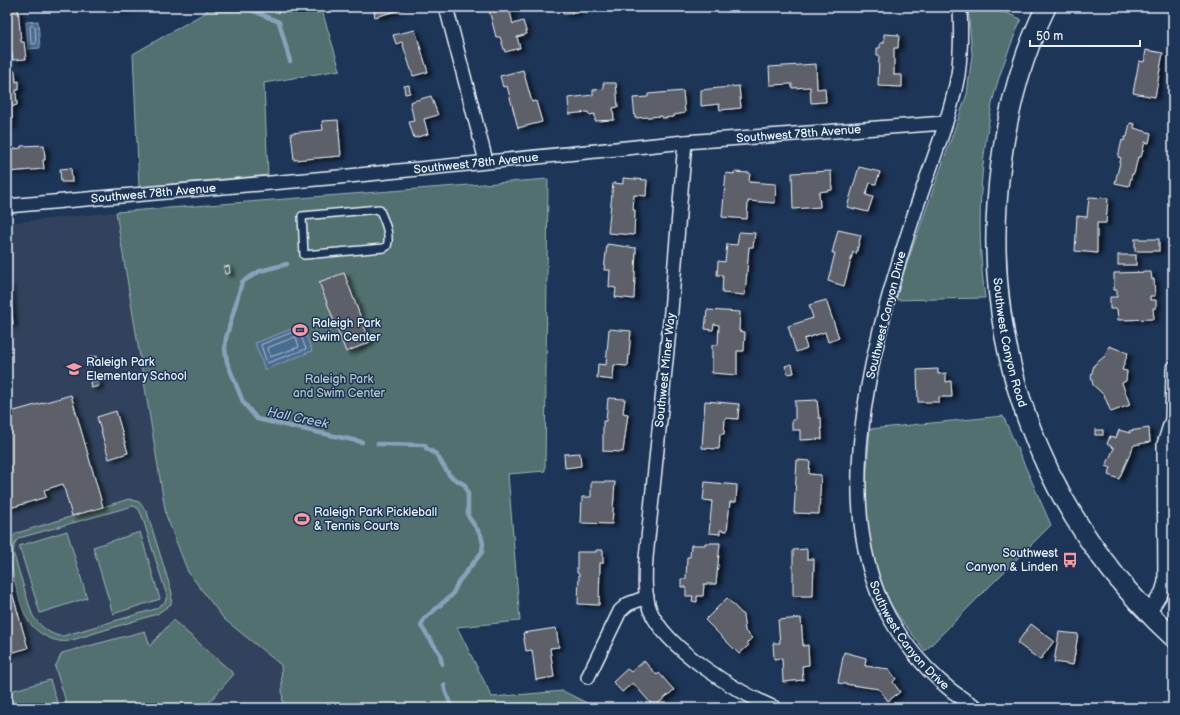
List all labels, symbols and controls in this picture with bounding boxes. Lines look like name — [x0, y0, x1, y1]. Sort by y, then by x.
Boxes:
scale bar — [1030, 22, 1140, 48]
text: 50 m — [1036, 29, 1063, 44]
street label: Southwest 78th Avenue — [736, 122, 862, 146]
street label: Southwest 78th Avenue — [413, 150, 539, 177]
street label: Southwest 78th Avenue — [90, 181, 217, 207]
street label: Southwest Canyon Drive — [863, 250, 910, 381]
street label: Southwest Canyon Road — [989, 277, 1030, 409]
street label: Southwest Miner Way — [652, 311, 679, 428]
place label: Raleigh Park Swim Center — [312, 316, 381, 345]
sports icon: Raleigh Park Swim Center — [291, 321, 309, 339]
place label: Raleigh Park Elementary School — [86, 355, 187, 384]
school or university icon: Raleigh Park Elementary School — [65, 360, 83, 378]
park label: Raleigh Park and Swim Center — [293, 372, 386, 401]
water label: Hall Creek — [266, 404, 330, 432]
place label: Raleigh Park Pickleball & Tennis Courts — [314, 505, 437, 534]
sports icon: Raleigh Park Pickleball & Tennis Courts — [293, 510, 311, 528]
place label: Southwest Canyon & Linden — [966, 546, 1058, 575]
bus stop icon: Southwest Canyon & Linden — [1061, 551, 1079, 569]
street label: Southwest Canyon Drive — [866, 579, 952, 694]

